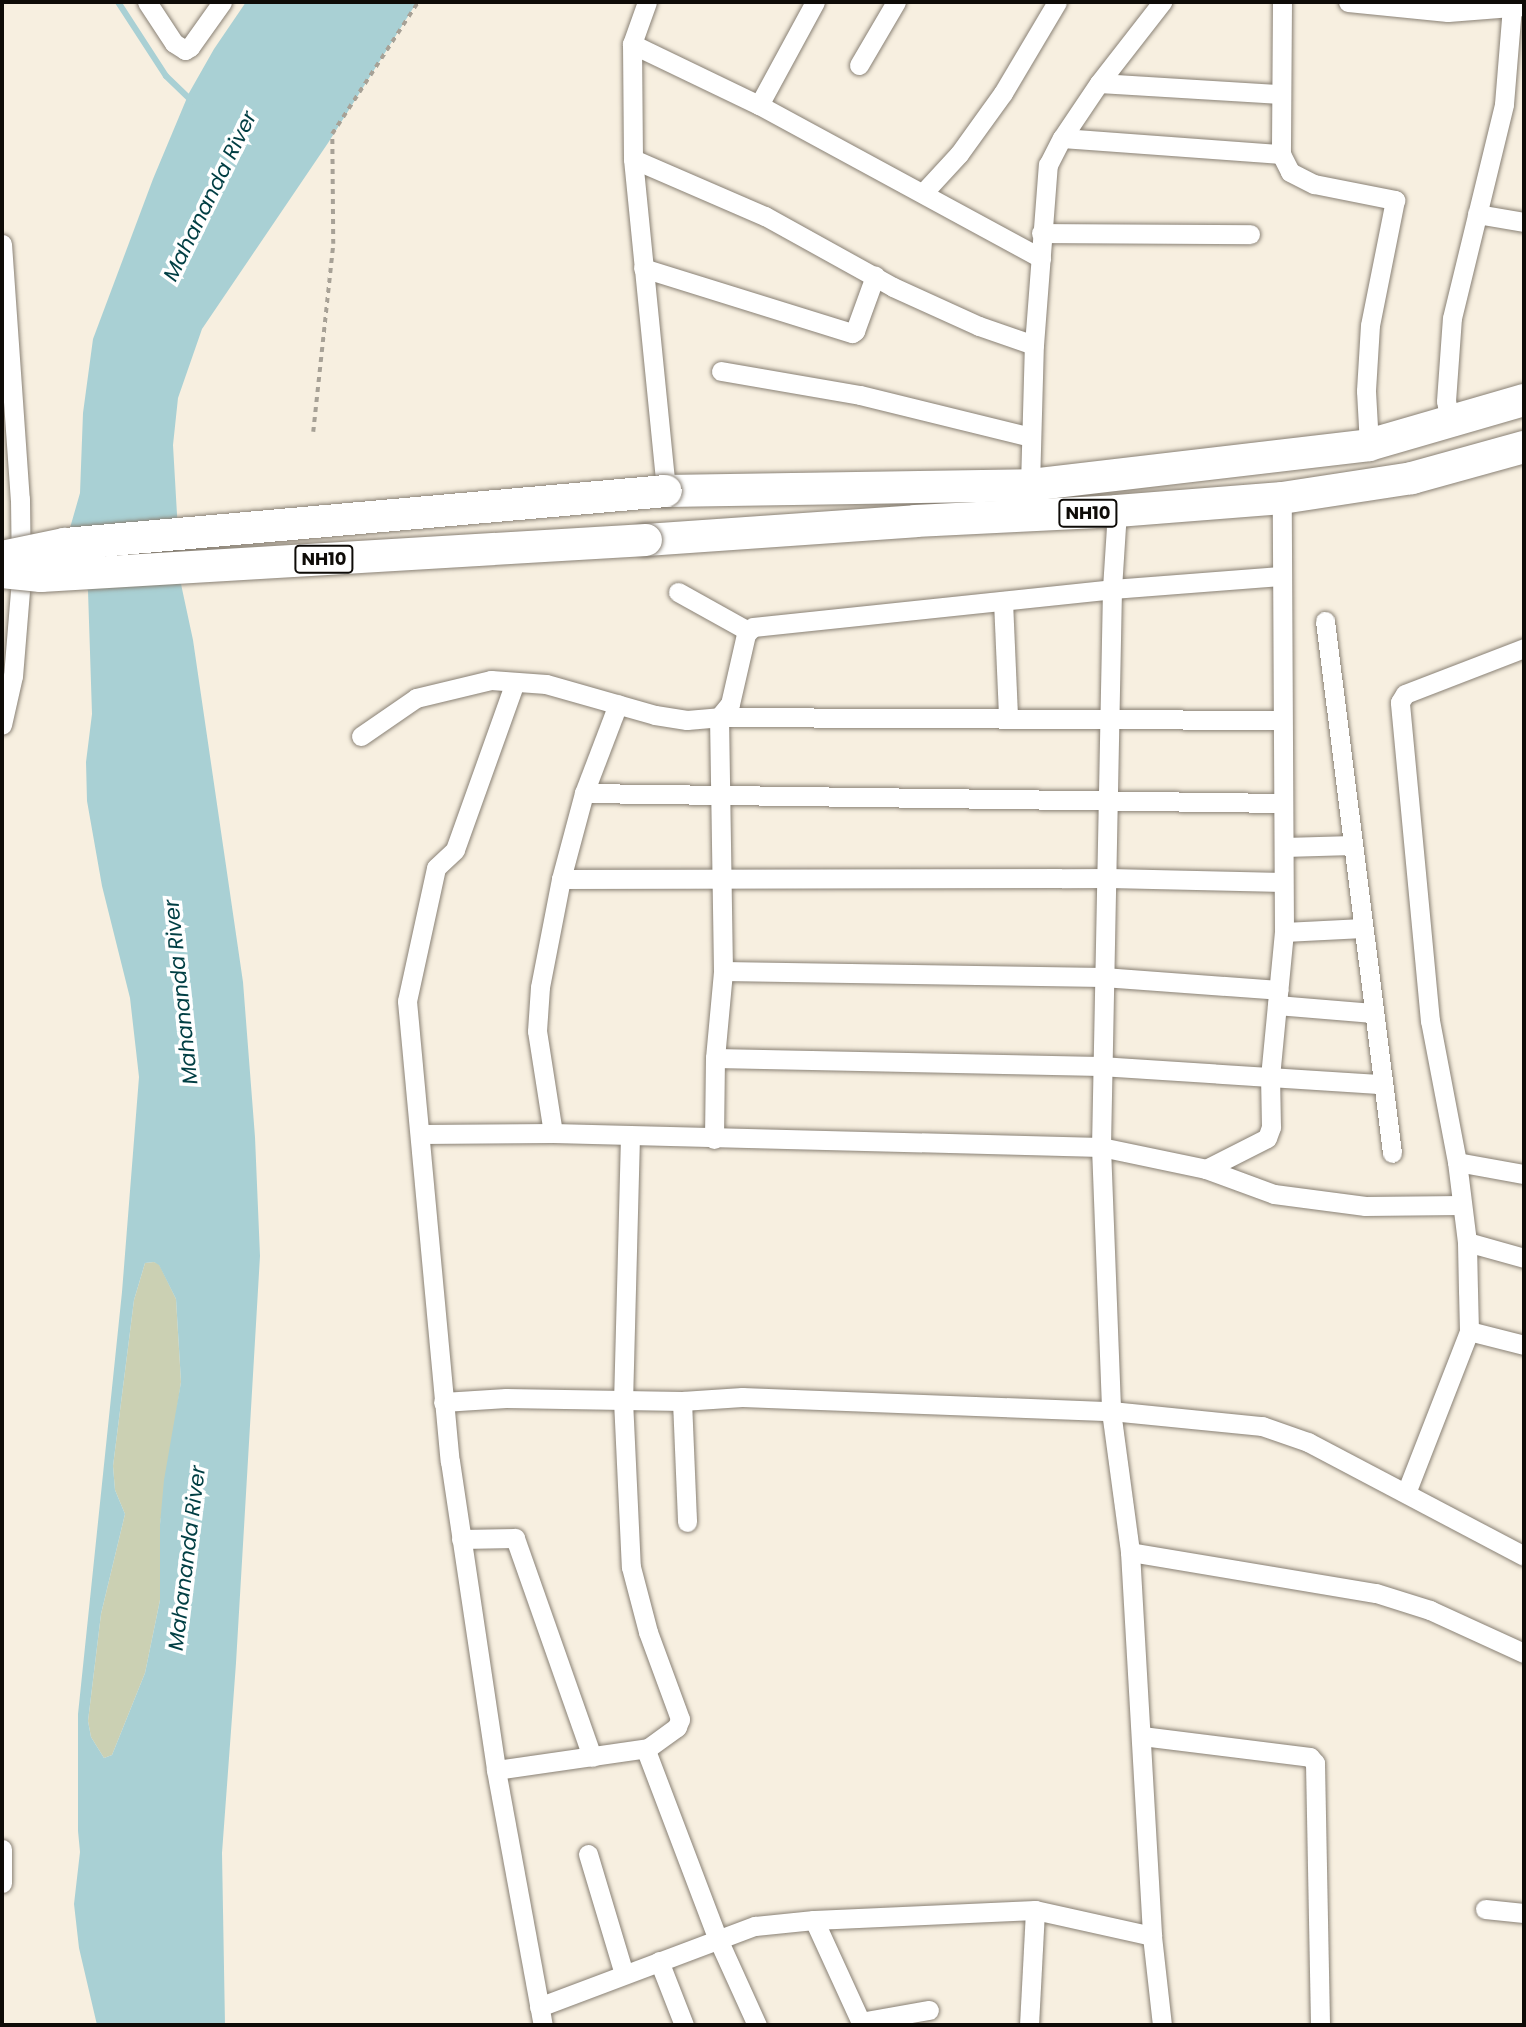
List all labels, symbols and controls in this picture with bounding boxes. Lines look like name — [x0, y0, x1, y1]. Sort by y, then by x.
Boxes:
water label: Mahananda River — [158, 107, 262, 285]
road number: NH10 — [1058, 499, 1118, 528]
road number: NH10 — [294, 544, 354, 574]
water label: Mahananda River — [159, 898, 203, 1086]
water label: Mahananda River — [163, 1464, 211, 1652]

